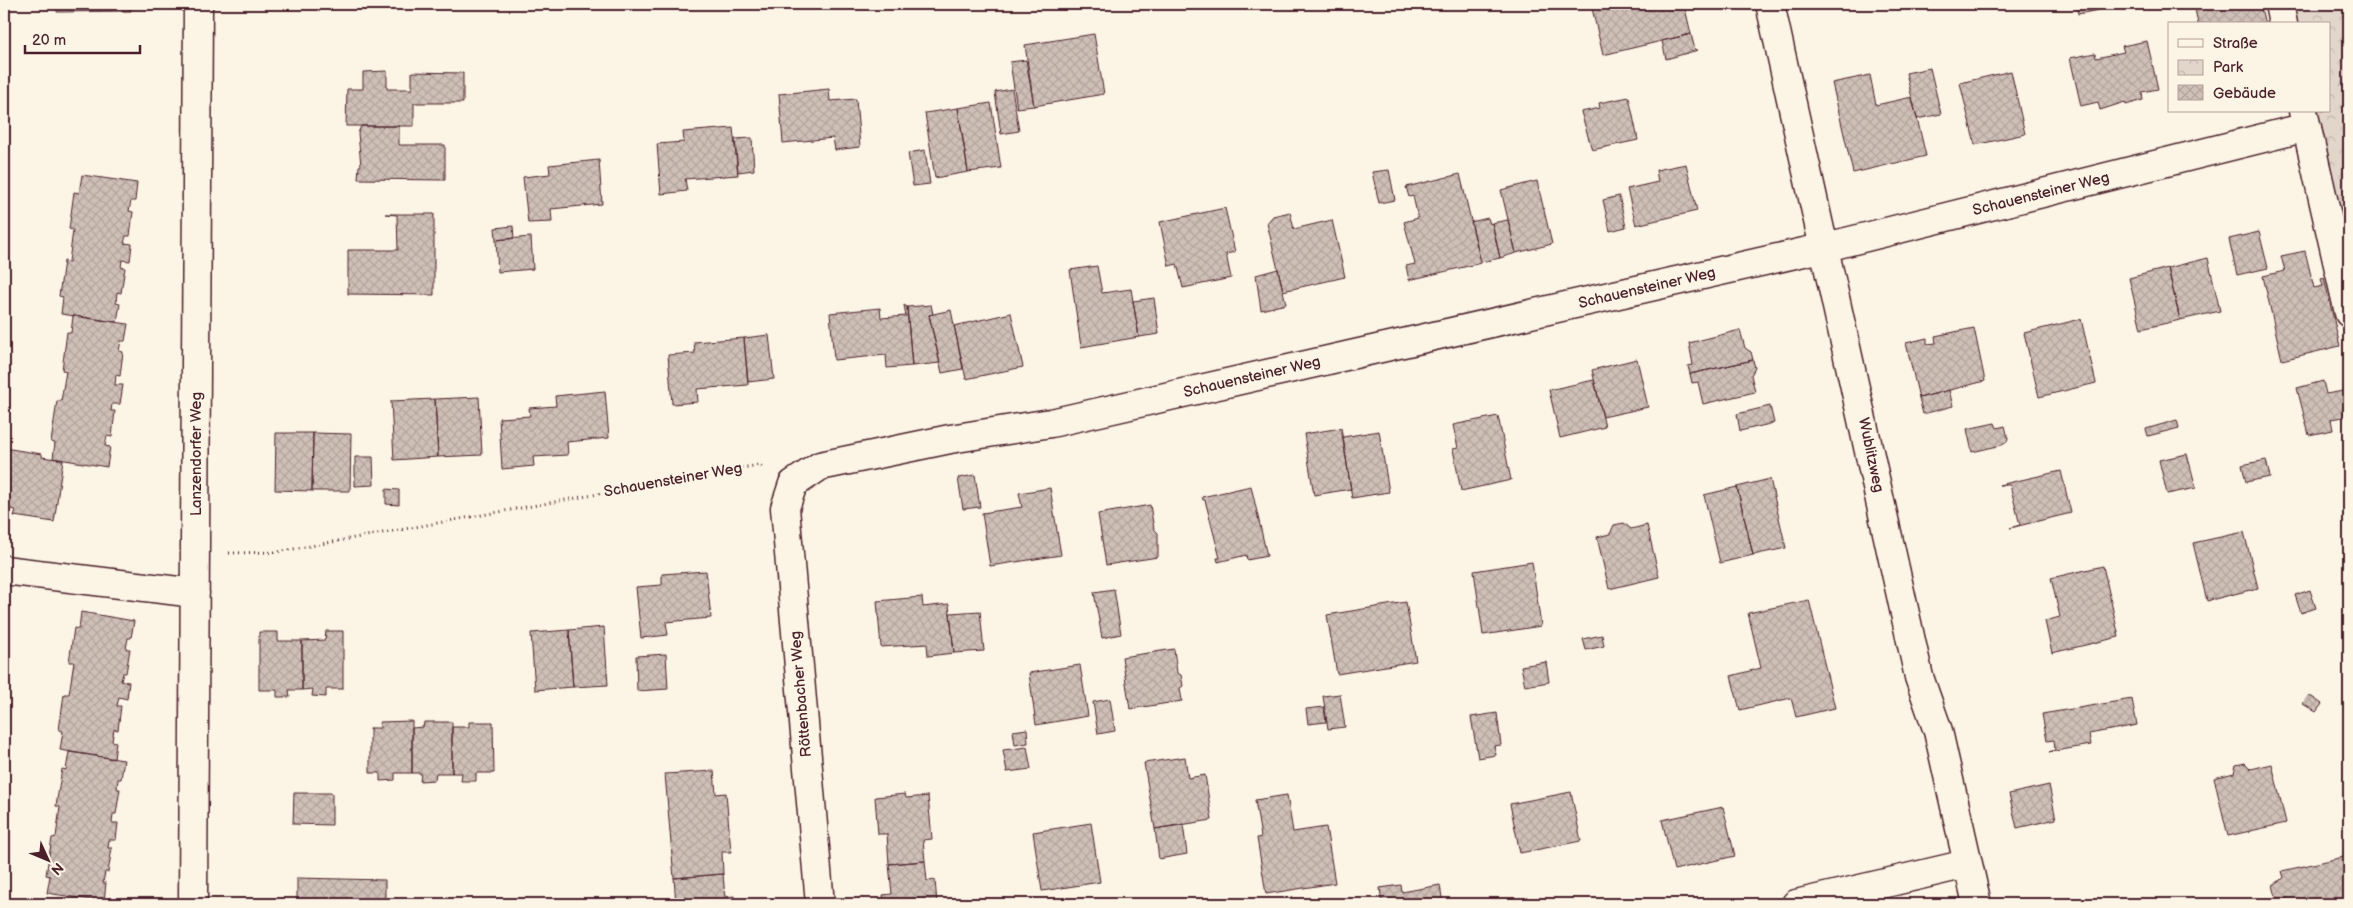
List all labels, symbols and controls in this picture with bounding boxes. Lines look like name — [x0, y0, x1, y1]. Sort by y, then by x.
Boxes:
scale bar — [25, 22, 140, 54]
legend — [2168, 22, 2330, 112]
text: 20 m — [32, 31, 66, 50]
text: Straße — [2213, 34, 2258, 53]
text: Park — [2213, 58, 2244, 77]
text: Gebäude — [2213, 84, 2276, 103]
street label: Schauensteiner Weg — [1971, 168, 2111, 220]
street label: Schauensteiner Weg — [1577, 263, 1717, 313]
street label: Schauensteiner Weg — [1182, 352, 1322, 402]
street label: Lanzendorfer Weg — [187, 392, 206, 516]
street label: Wublitzweg — [1854, 416, 1888, 494]
street label: Schauensteiner Weg — [602, 458, 744, 502]
street label: Röttenbacher Weg — [786, 630, 816, 758]
north arrow — [22, 836, 72, 886]
text: N — [47, 859, 67, 878]

